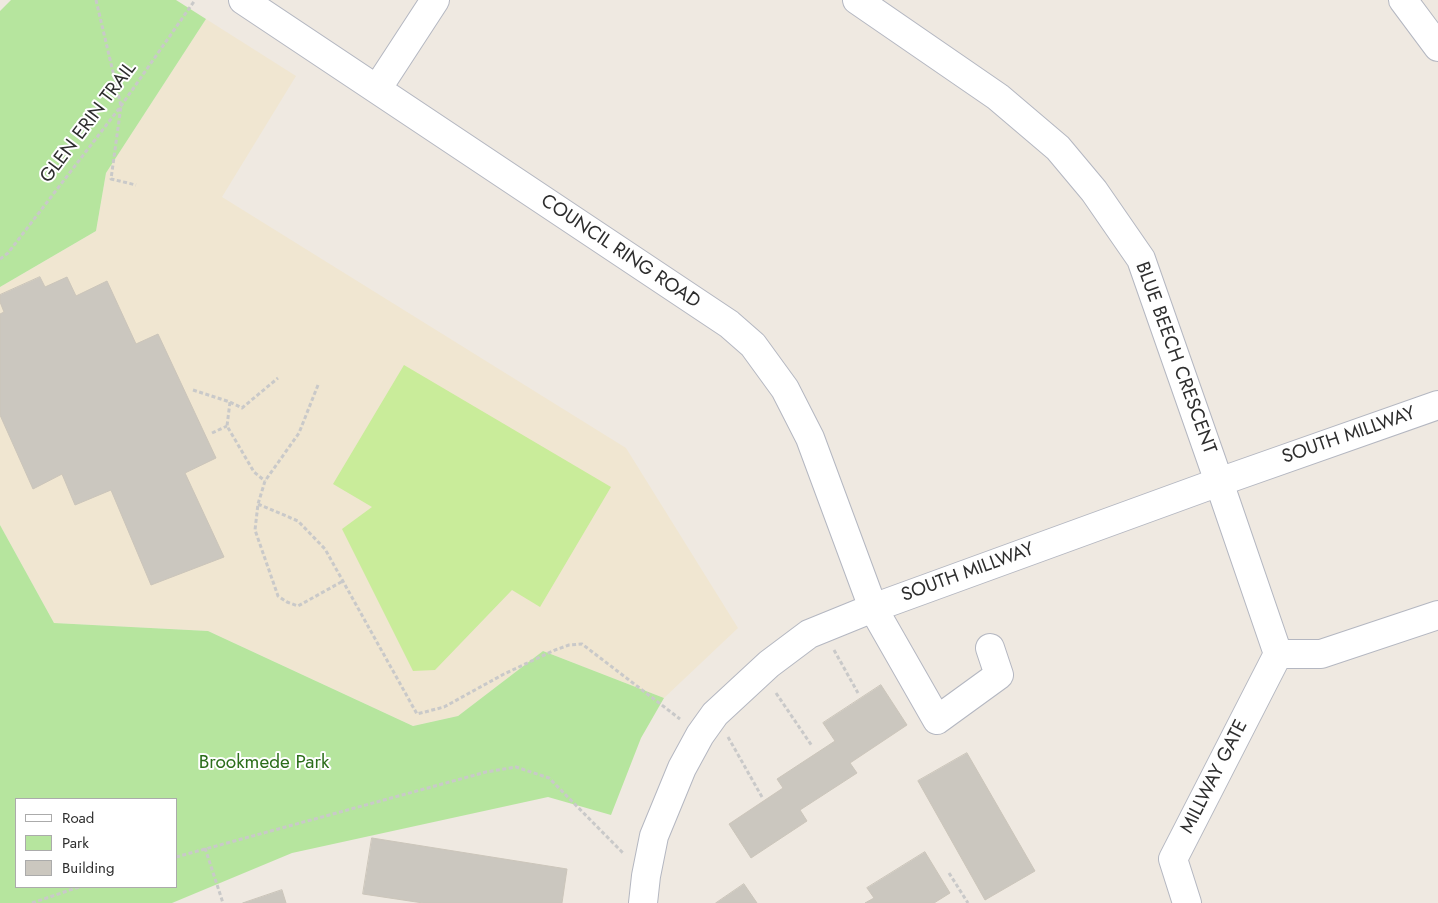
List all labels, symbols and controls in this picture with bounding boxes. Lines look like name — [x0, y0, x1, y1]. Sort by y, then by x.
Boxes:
street label: GLEN ERIN TRAIL — [36, 58, 142, 188]
street label: COUNCIL RING ROAD — [536, 190, 704, 314]
street label: BLUE BEECH CRESCENT — [1130, 259, 1220, 457]
street label: SOUTH MILLWAY — [1279, 403, 1419, 469]
street label: SOUTH MILLWAY — [899, 538, 1037, 608]
street label: MILLWAY GATE — [1177, 716, 1253, 838]
park label: Brookmede Park — [199, 752, 329, 774]
legend — [15, 798, 178, 888]
text: Road — [62, 807, 94, 829]
text: Park — [62, 832, 89, 854]
text: Building — [62, 857, 114, 879]

